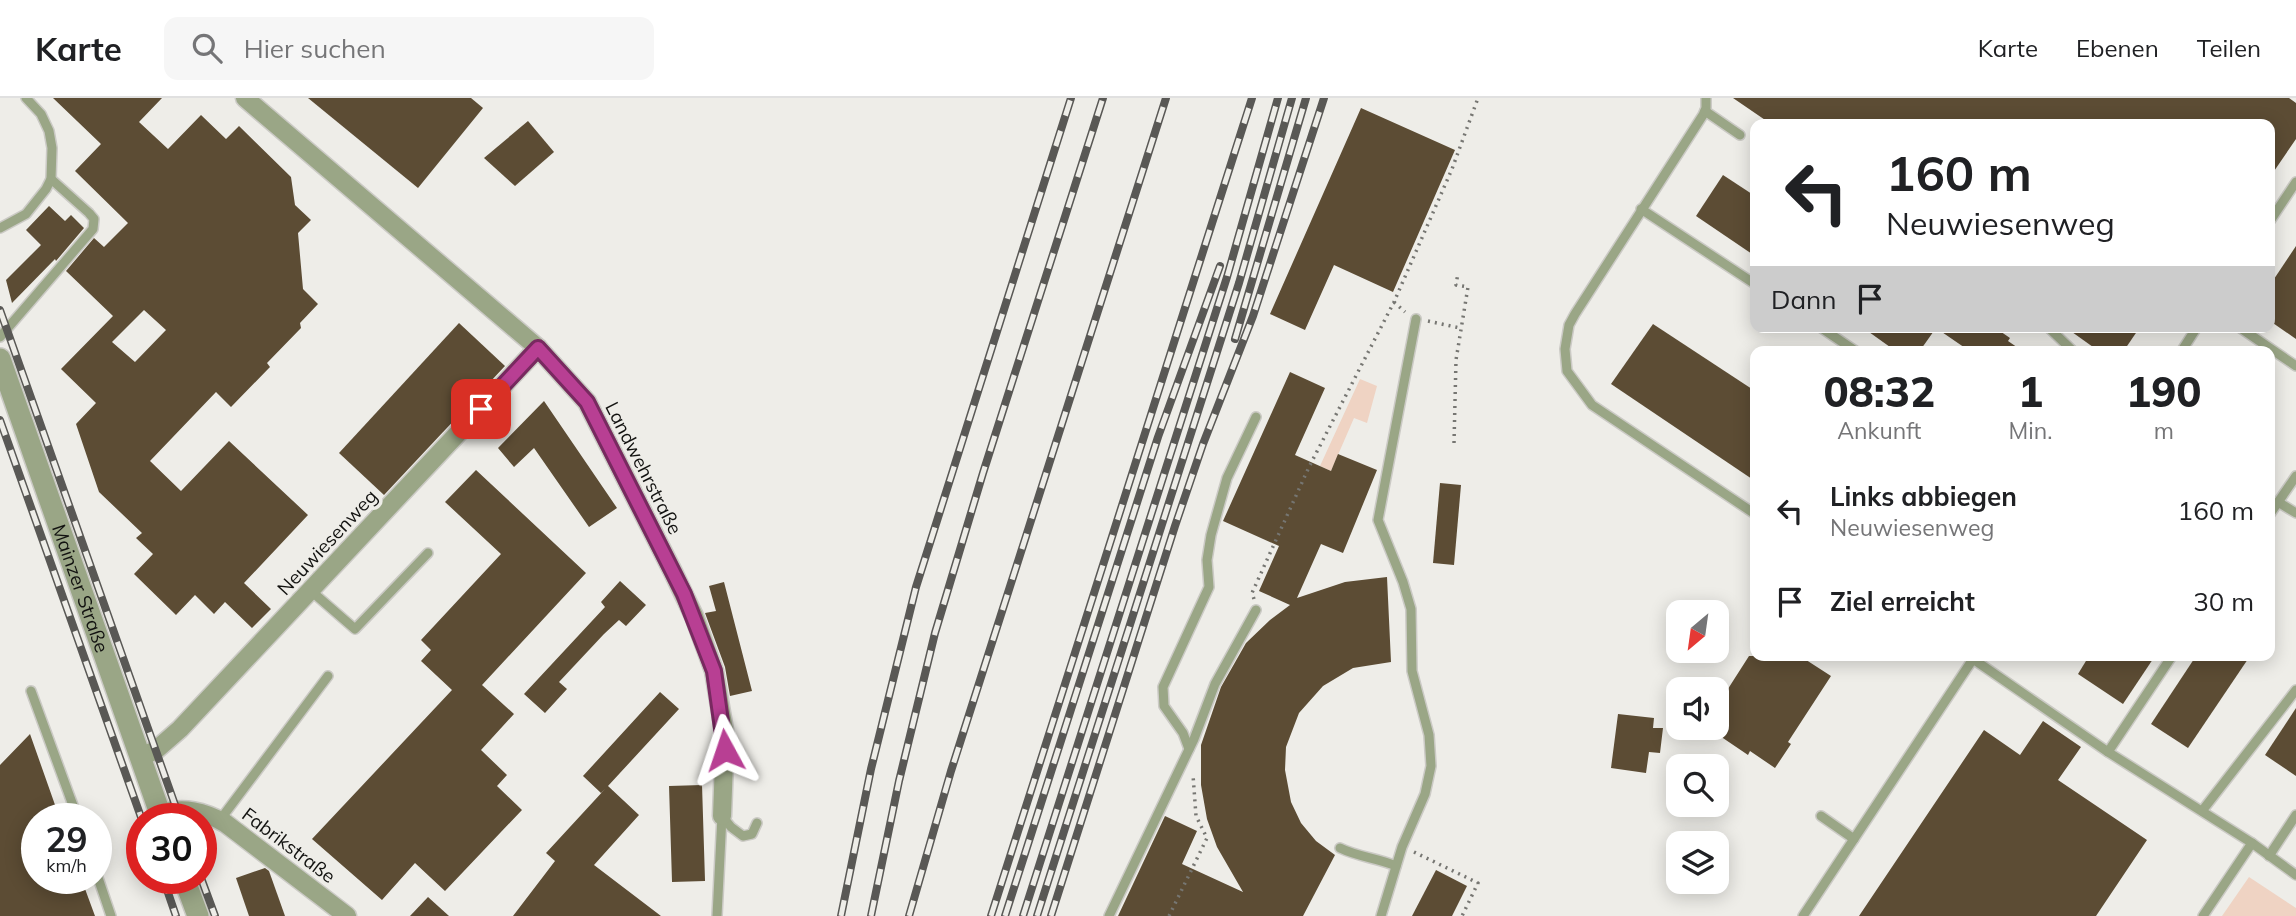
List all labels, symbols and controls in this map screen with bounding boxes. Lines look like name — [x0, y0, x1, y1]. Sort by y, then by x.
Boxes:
search box — [164, 17, 654, 80]
text: Karte — [35, 28, 122, 69]
icon: search — [188, 29, 226, 67]
text: Hier suchen — [244, 32, 386, 65]
text: Karte — [1978, 33, 2038, 63]
text: Ebenen — [2076, 33, 2159, 63]
text: Teilen — [2197, 33, 2261, 63]
text: 160 m — [1886, 142, 2032, 203]
icon: left — [1771, 147, 1862, 238]
text: Neuwiesenweg — [1886, 203, 2115, 243]
icon: arrive — [1851, 280, 1889, 318]
text: Dann — [1771, 283, 1837, 316]
text: 08:32 — [1823, 365, 1935, 418]
text: 1 — [2018, 365, 2043, 418]
text: 190 — [2126, 365, 2202, 418]
pin — [451, 379, 511, 439]
icon: arrive — [462, 390, 500, 428]
street label: Landwehrstraße — [600, 398, 688, 538]
text: Ankunft — [1837, 416, 1921, 445]
text: Min. — [2009, 416, 2053, 445]
text: m — [2154, 416, 2174, 445]
text: Links abbiegen — [1830, 480, 2017, 513]
street label: Neuwiesenweg — [272, 484, 382, 600]
icon: left — [1771, 492, 1809, 530]
text: 160 m — [2178, 494, 2254, 527]
text: Neuwiesenweg — [1830, 513, 1994, 542]
street label: Mainzer Straße — [47, 521, 114, 656]
icon: arrive — [1771, 583, 1809, 621]
text: Ziel erreicht — [1830, 585, 1975, 618]
text: 30 m — [2193, 585, 2254, 618]
north arrow — [1666, 600, 1729, 663]
map controls — [1666, 600, 1729, 894]
button: sound — [1666, 677, 1729, 740]
position arrow — [688, 713, 762, 787]
button: search — [1666, 754, 1729, 817]
street label: Fabrikstraße — [238, 802, 340, 888]
speed limit sign: 30 — [126, 803, 217, 894]
text: 29 — [45, 817, 88, 861]
button: layers — [1666, 831, 1729, 894]
text: km/h — [46, 854, 87, 877]

